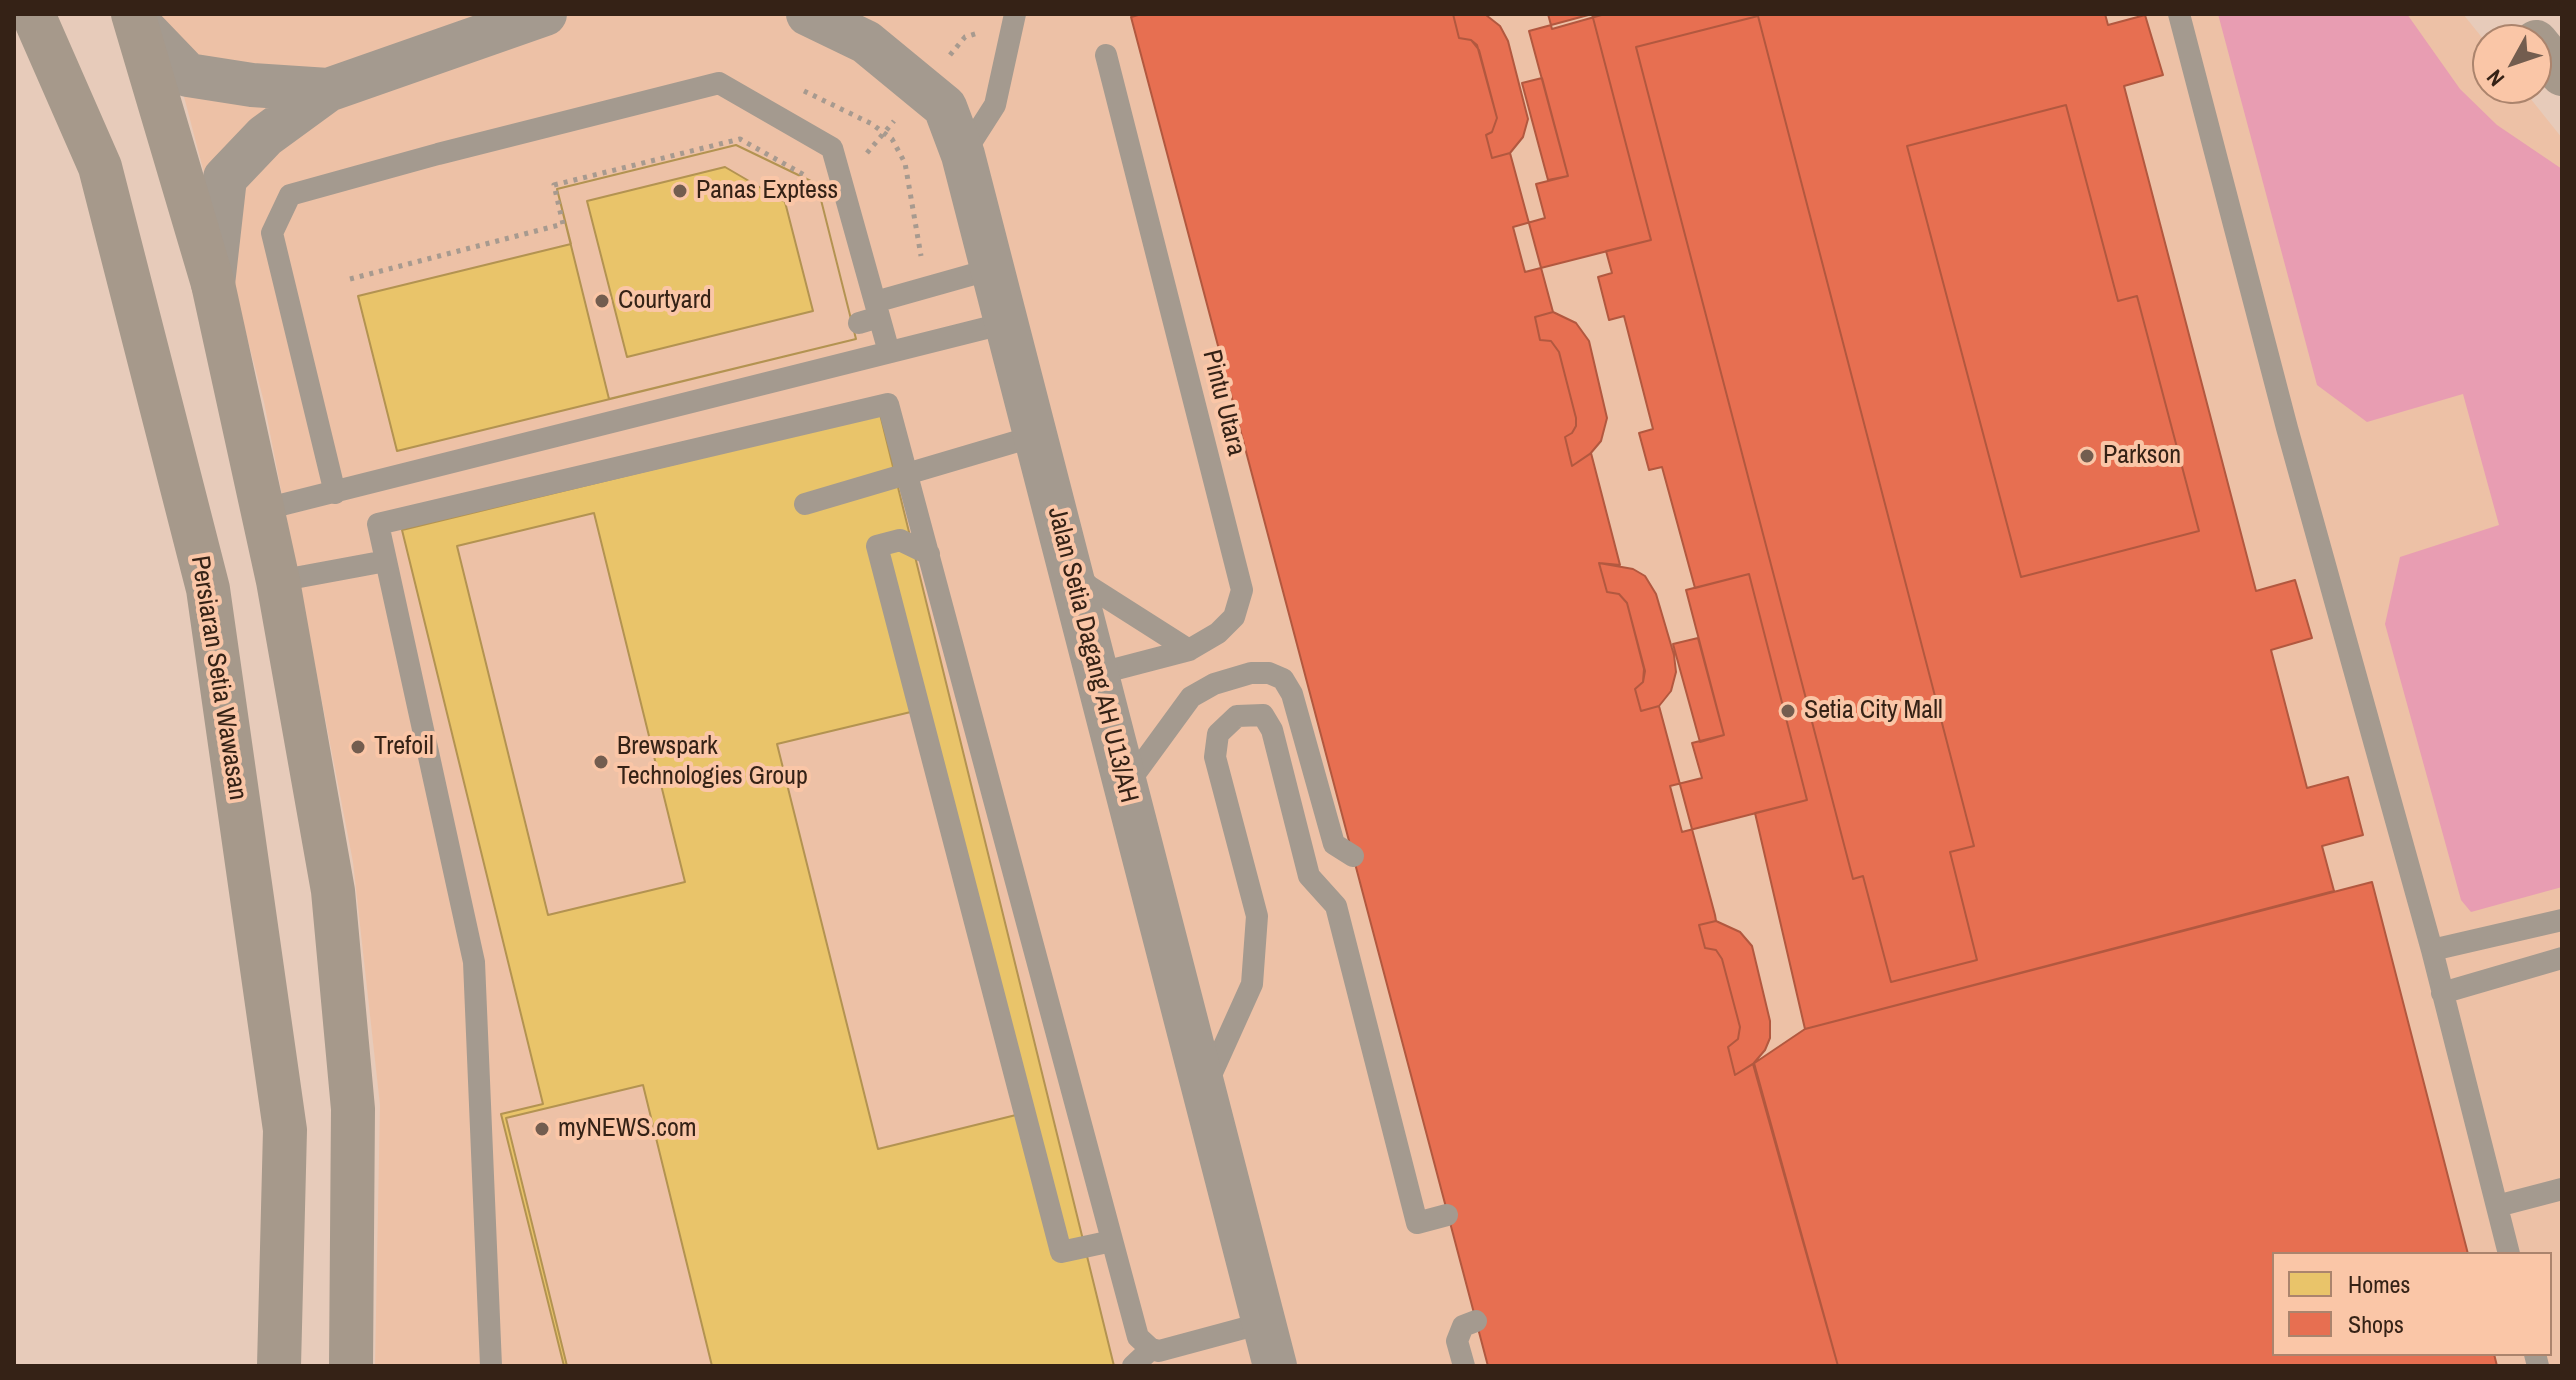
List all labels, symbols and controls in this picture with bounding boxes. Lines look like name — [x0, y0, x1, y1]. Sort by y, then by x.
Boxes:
north arrow — [2472, 24, 2552, 104]
text: N — [2479, 64, 2511, 93]
place label: Panas Exptess — [696, 175, 838, 207]
marker: Panas Exptess — [671, 182, 689, 200]
place label: Courtyard — [618, 285, 712, 317]
marker: Courtyard — [593, 292, 611, 310]
street label: Pintu Utara — [1195, 347, 1251, 459]
place label: Parkson — [2103, 440, 2181, 472]
marker: Parkson — [2078, 447, 2096, 465]
street label: Jalan Setia Dagang AH U13/AH — [1040, 504, 1144, 806]
street label: Persiaran Setia Wawasan — [183, 554, 253, 802]
place label: Setia City Mall — [1804, 695, 1943, 727]
marker: Setia City Mall — [1779, 702, 1797, 720]
place label: Trefoil — [374, 731, 434, 763]
place label: Brewspark Technologies Group — [617, 731, 808, 792]
marker: Trefoil — [349, 738, 367, 756]
marker: Brewspark Technologies Group — [592, 753, 610, 771]
place label: myNEWS.com — [558, 1113, 697, 1145]
marker: myNEWS.com — [533, 1120, 551, 1138]
legend — [2272, 1252, 2552, 1356]
text: Homes — [2348, 1268, 2410, 1300]
text: Shops — [2348, 1308, 2404, 1340]

